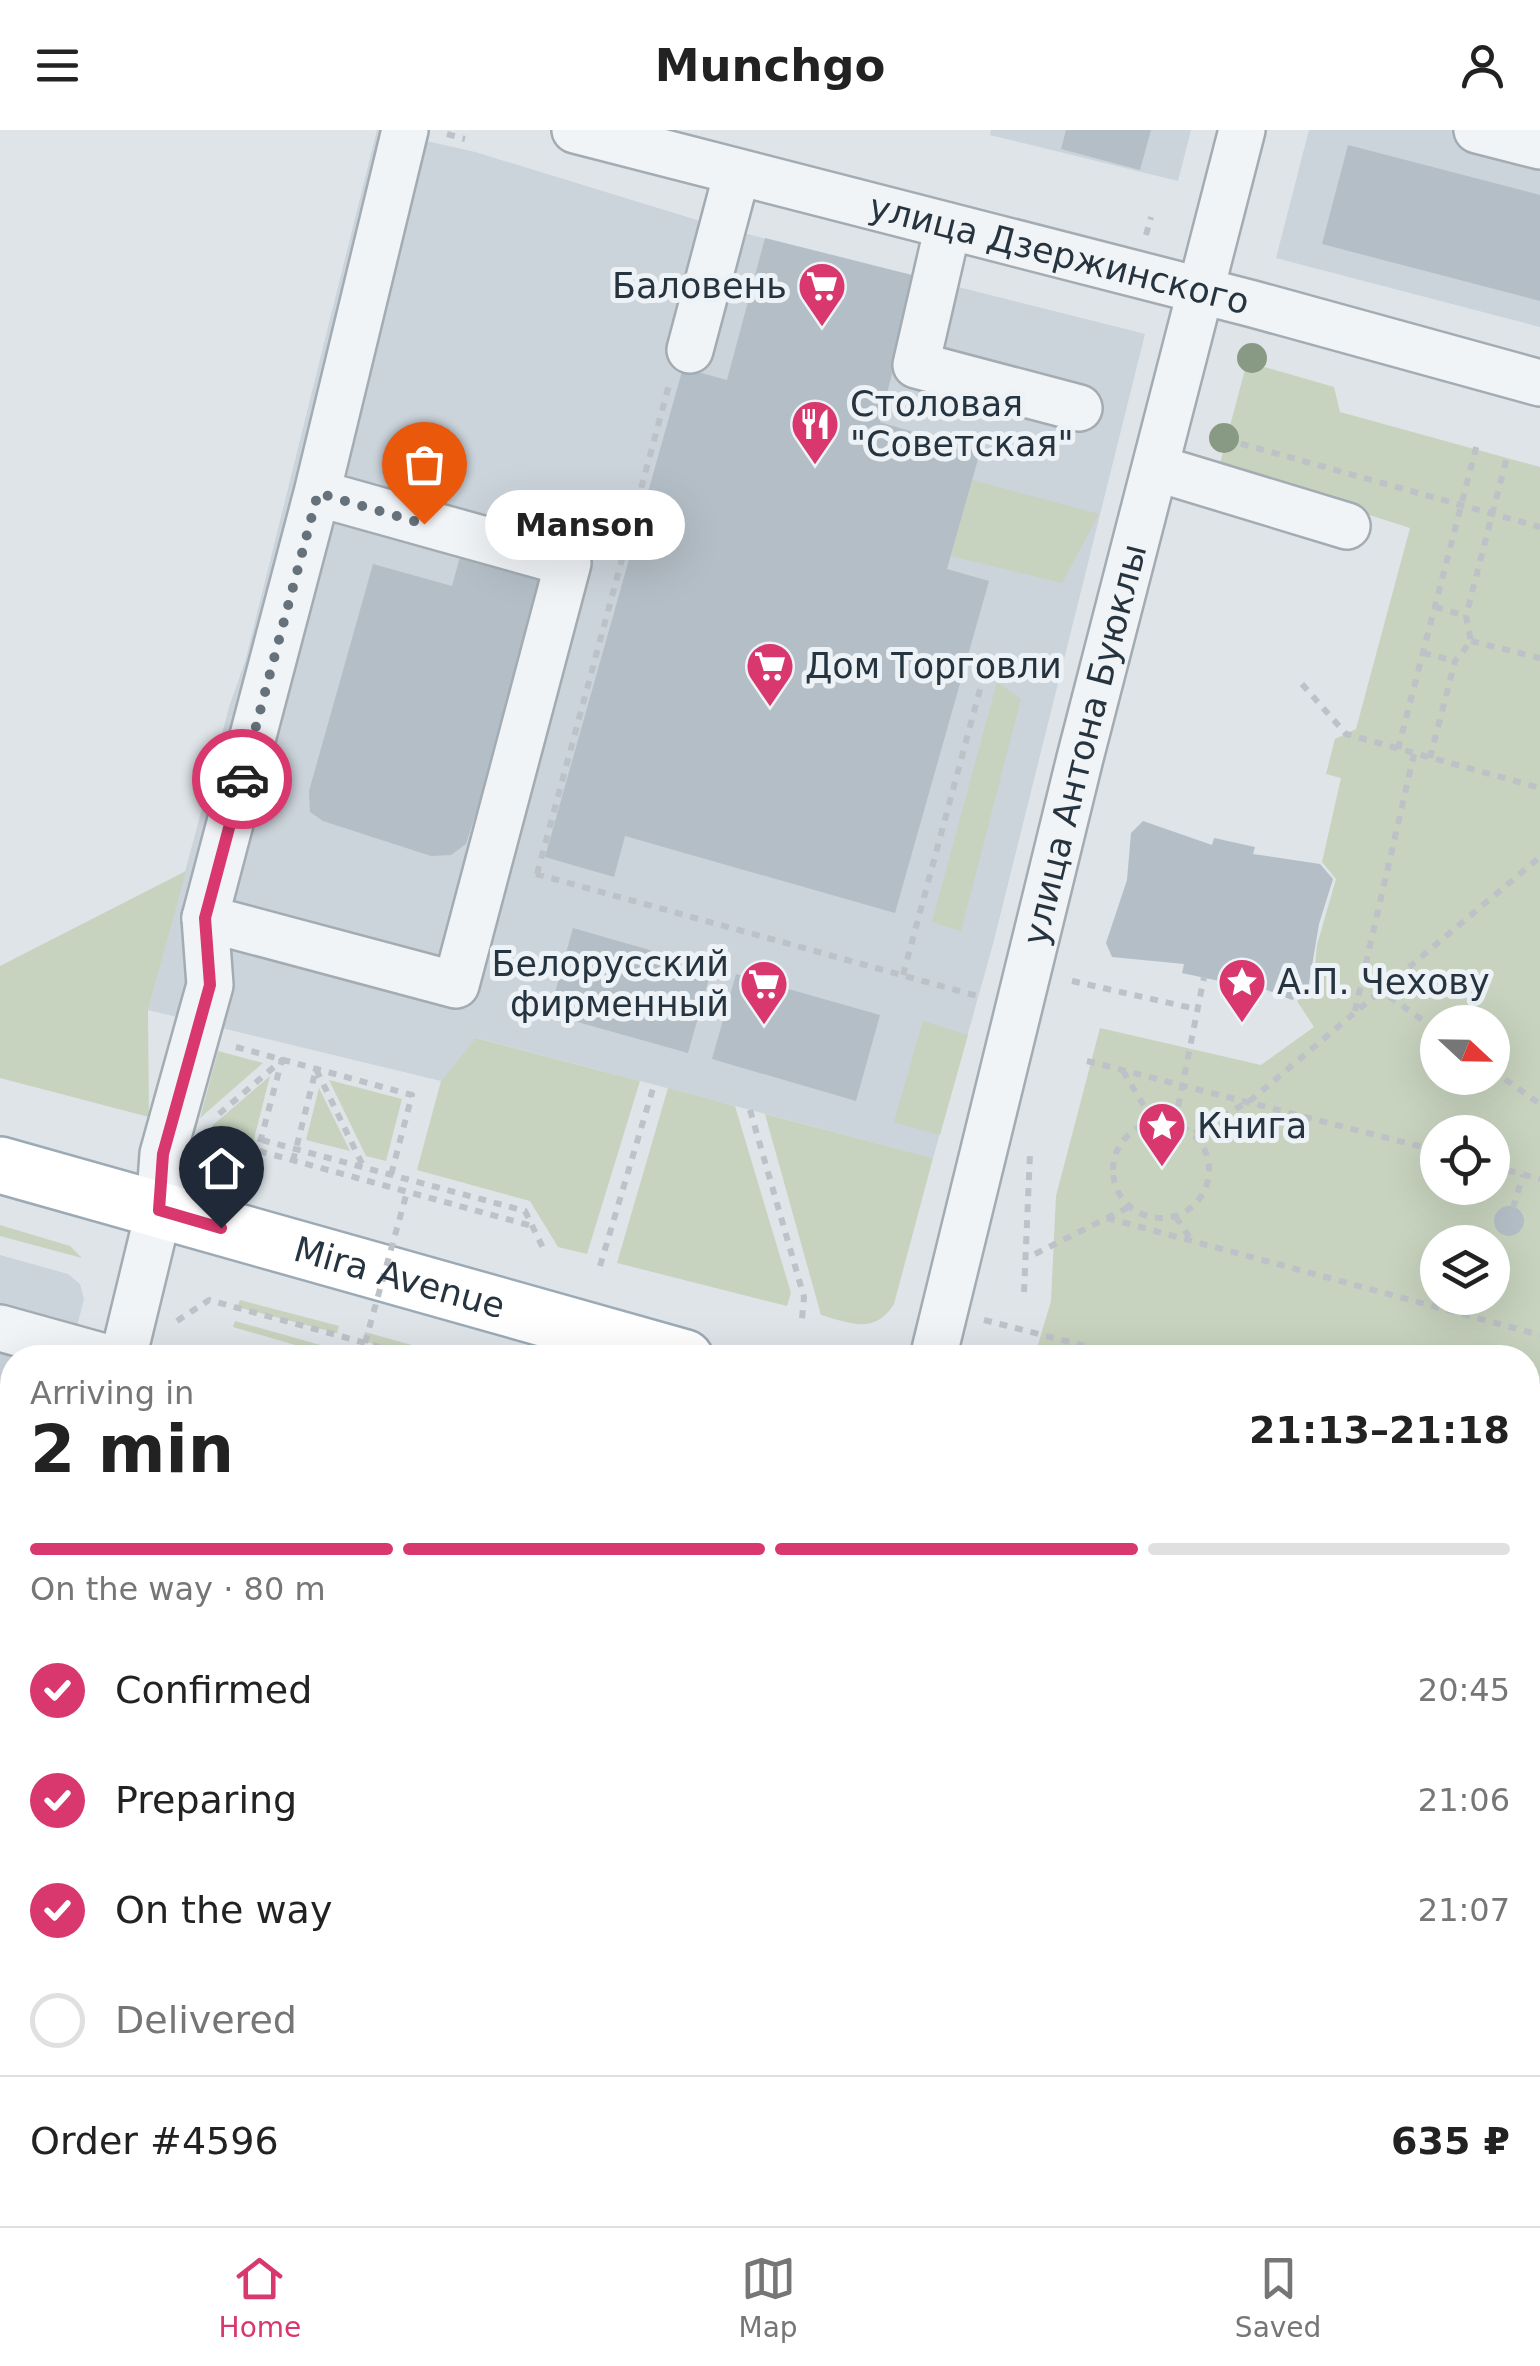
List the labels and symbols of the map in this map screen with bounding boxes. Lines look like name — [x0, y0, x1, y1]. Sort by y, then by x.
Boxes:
street label: улица Дзержинского — [865, 186, 1254, 322]
supermarket icon: Баловень — [796, 260, 848, 328]
place label: Баловень — [612, 266, 787, 306]
place label: Столовая "Советская" — [850, 384, 1073, 464]
restaurant icon: Столовая "Советская" — [789, 398, 841, 466]
pin — [382, 422, 467, 525]
callout: Manson — [484, 489, 684, 559]
street label: улица Антона Буюклы — [1015, 540, 1154, 949]
supermarket icon: Дом Торговли — [744, 640, 796, 708]
place label: Дом Торговли — [805, 646, 1062, 686]
courier — [192, 729, 292, 829]
place label: Белорусский фирменный — [492, 944, 729, 1024]
place icon: А.П. Чехову — [1216, 956, 1268, 1024]
supermarket icon: Белорусский фирменный — [738, 958, 790, 1026]
place label: А.П. Чехову — [1277, 962, 1490, 1002]
north arrow — [1420, 1005, 1510, 1095]
place icon: Книга — [1136, 1100, 1188, 1168]
place label: Книга — [1197, 1106, 1307, 1146]
pin — [179, 1126, 264, 1229]
street label: Mira Avenue — [290, 1229, 509, 1326]

